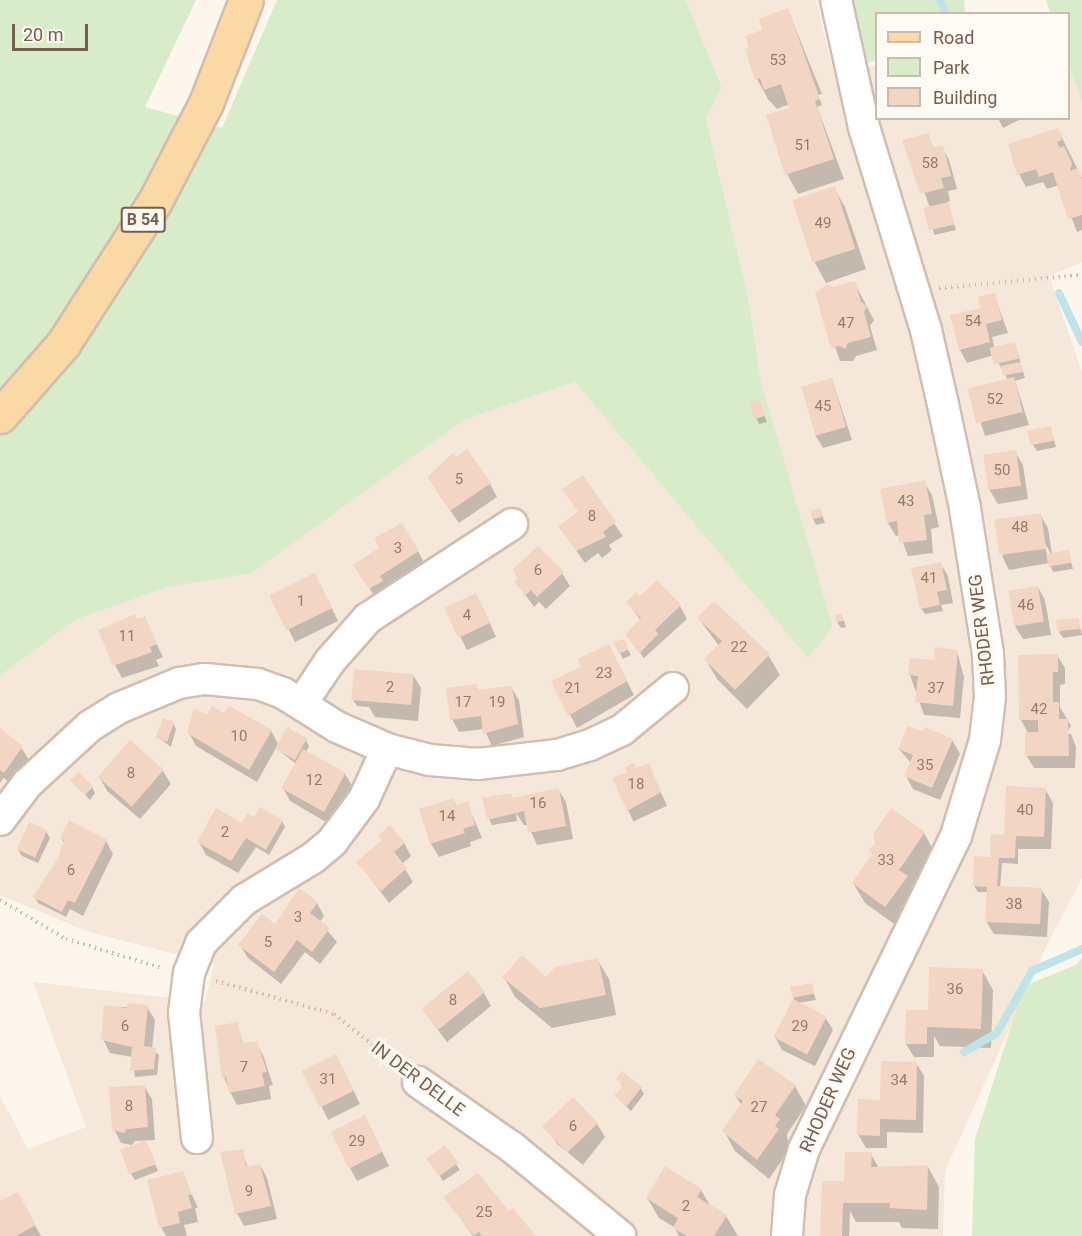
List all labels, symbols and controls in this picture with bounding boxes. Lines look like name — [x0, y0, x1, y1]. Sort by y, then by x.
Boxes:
scale bar — [15, 12, 92, 50]
legend — [875, 12, 1070, 120]
text: 20 m — [23, 24, 63, 45]
text: Road — [933, 27, 974, 48]
house number: 53 — [770, 52, 786, 70]
text: Park — [933, 57, 969, 78]
text: Building — [933, 87, 997, 108]
house number: 51 — [795, 137, 811, 155]
house number: 58 — [922, 155, 938, 173]
road number: B 54 — [120, 207, 166, 233]
house number: 49 — [815, 215, 831, 233]
house number: 54 — [965, 313, 981, 331]
house number: 47 — [838, 315, 854, 333]
house number: 52 — [987, 391, 1003, 409]
house number: 45 — [815, 398, 831, 416]
house number: 50 — [994, 462, 1010, 480]
house number: 5 — [455, 471, 463, 489]
house number: 43 — [898, 493, 914, 511]
house number: 8 — [588, 508, 596, 526]
house number: 48 — [1012, 519, 1028, 537]
house number: 3 — [394, 540, 402, 558]
house number: 6 — [534, 562, 542, 580]
house number: 41 — [921, 570, 937, 588]
street label: RHODER WEG — [964, 573, 1000, 687]
house number: 1 — [297, 593, 305, 611]
house number: 46 — [1018, 597, 1034, 615]
house number: 4 — [463, 607, 471, 625]
house number: 11 — [119, 628, 135, 646]
house number: 22 — [731, 639, 747, 657]
house number: 23 — [596, 665, 612, 683]
house number: 2 — [386, 679, 394, 697]
house number: 21 — [565, 680, 581, 698]
house number: 37 — [928, 680, 944, 698]
house number: 17 — [455, 694, 471, 712]
house number: 19 — [489, 694, 505, 712]
house number: 42 — [1031, 701, 1047, 719]
house number: 10 — [231, 728, 247, 746]
house number: 35 — [917, 757, 933, 775]
house number: 8 — [127, 765, 135, 783]
house number: 12 — [306, 772, 322, 790]
house number: 18 — [628, 776, 644, 794]
house number: 16 — [530, 795, 546, 813]
house number: 40 — [1017, 802, 1033, 820]
house number: 14 — [439, 808, 455, 826]
house number: 2 — [221, 824, 229, 842]
house number: 33 — [878, 852, 894, 870]
house number: 6 — [67, 862, 75, 880]
house number: 38 — [1006, 896, 1022, 914]
house number: 3 — [294, 909, 302, 927]
house number: 5 — [264, 934, 272, 952]
house number: 36 — [947, 981, 963, 999]
house number: 8 — [449, 992, 457, 1010]
house number: 6 — [121, 1018, 129, 1036]
house number: 29 — [792, 1018, 808, 1036]
street label: IN DER DELLE — [367, 1037, 469, 1121]
street label: RHODER WEG — [795, 1044, 861, 1156]
house number: 7 — [240, 1059, 248, 1077]
house number: 31 — [320, 1071, 336, 1089]
house number: 34 — [891, 1072, 907, 1090]
house number: 8 — [125, 1098, 133, 1116]
house number: 27 — [751, 1099, 767, 1117]
house number: 6 — [569, 1118, 577, 1136]
house number: 29 — [349, 1133, 365, 1151]
house number: 9 — [245, 1183, 253, 1201]
house number: 2 — [682, 1198, 690, 1216]
house number: 25 — [476, 1204, 492, 1222]

